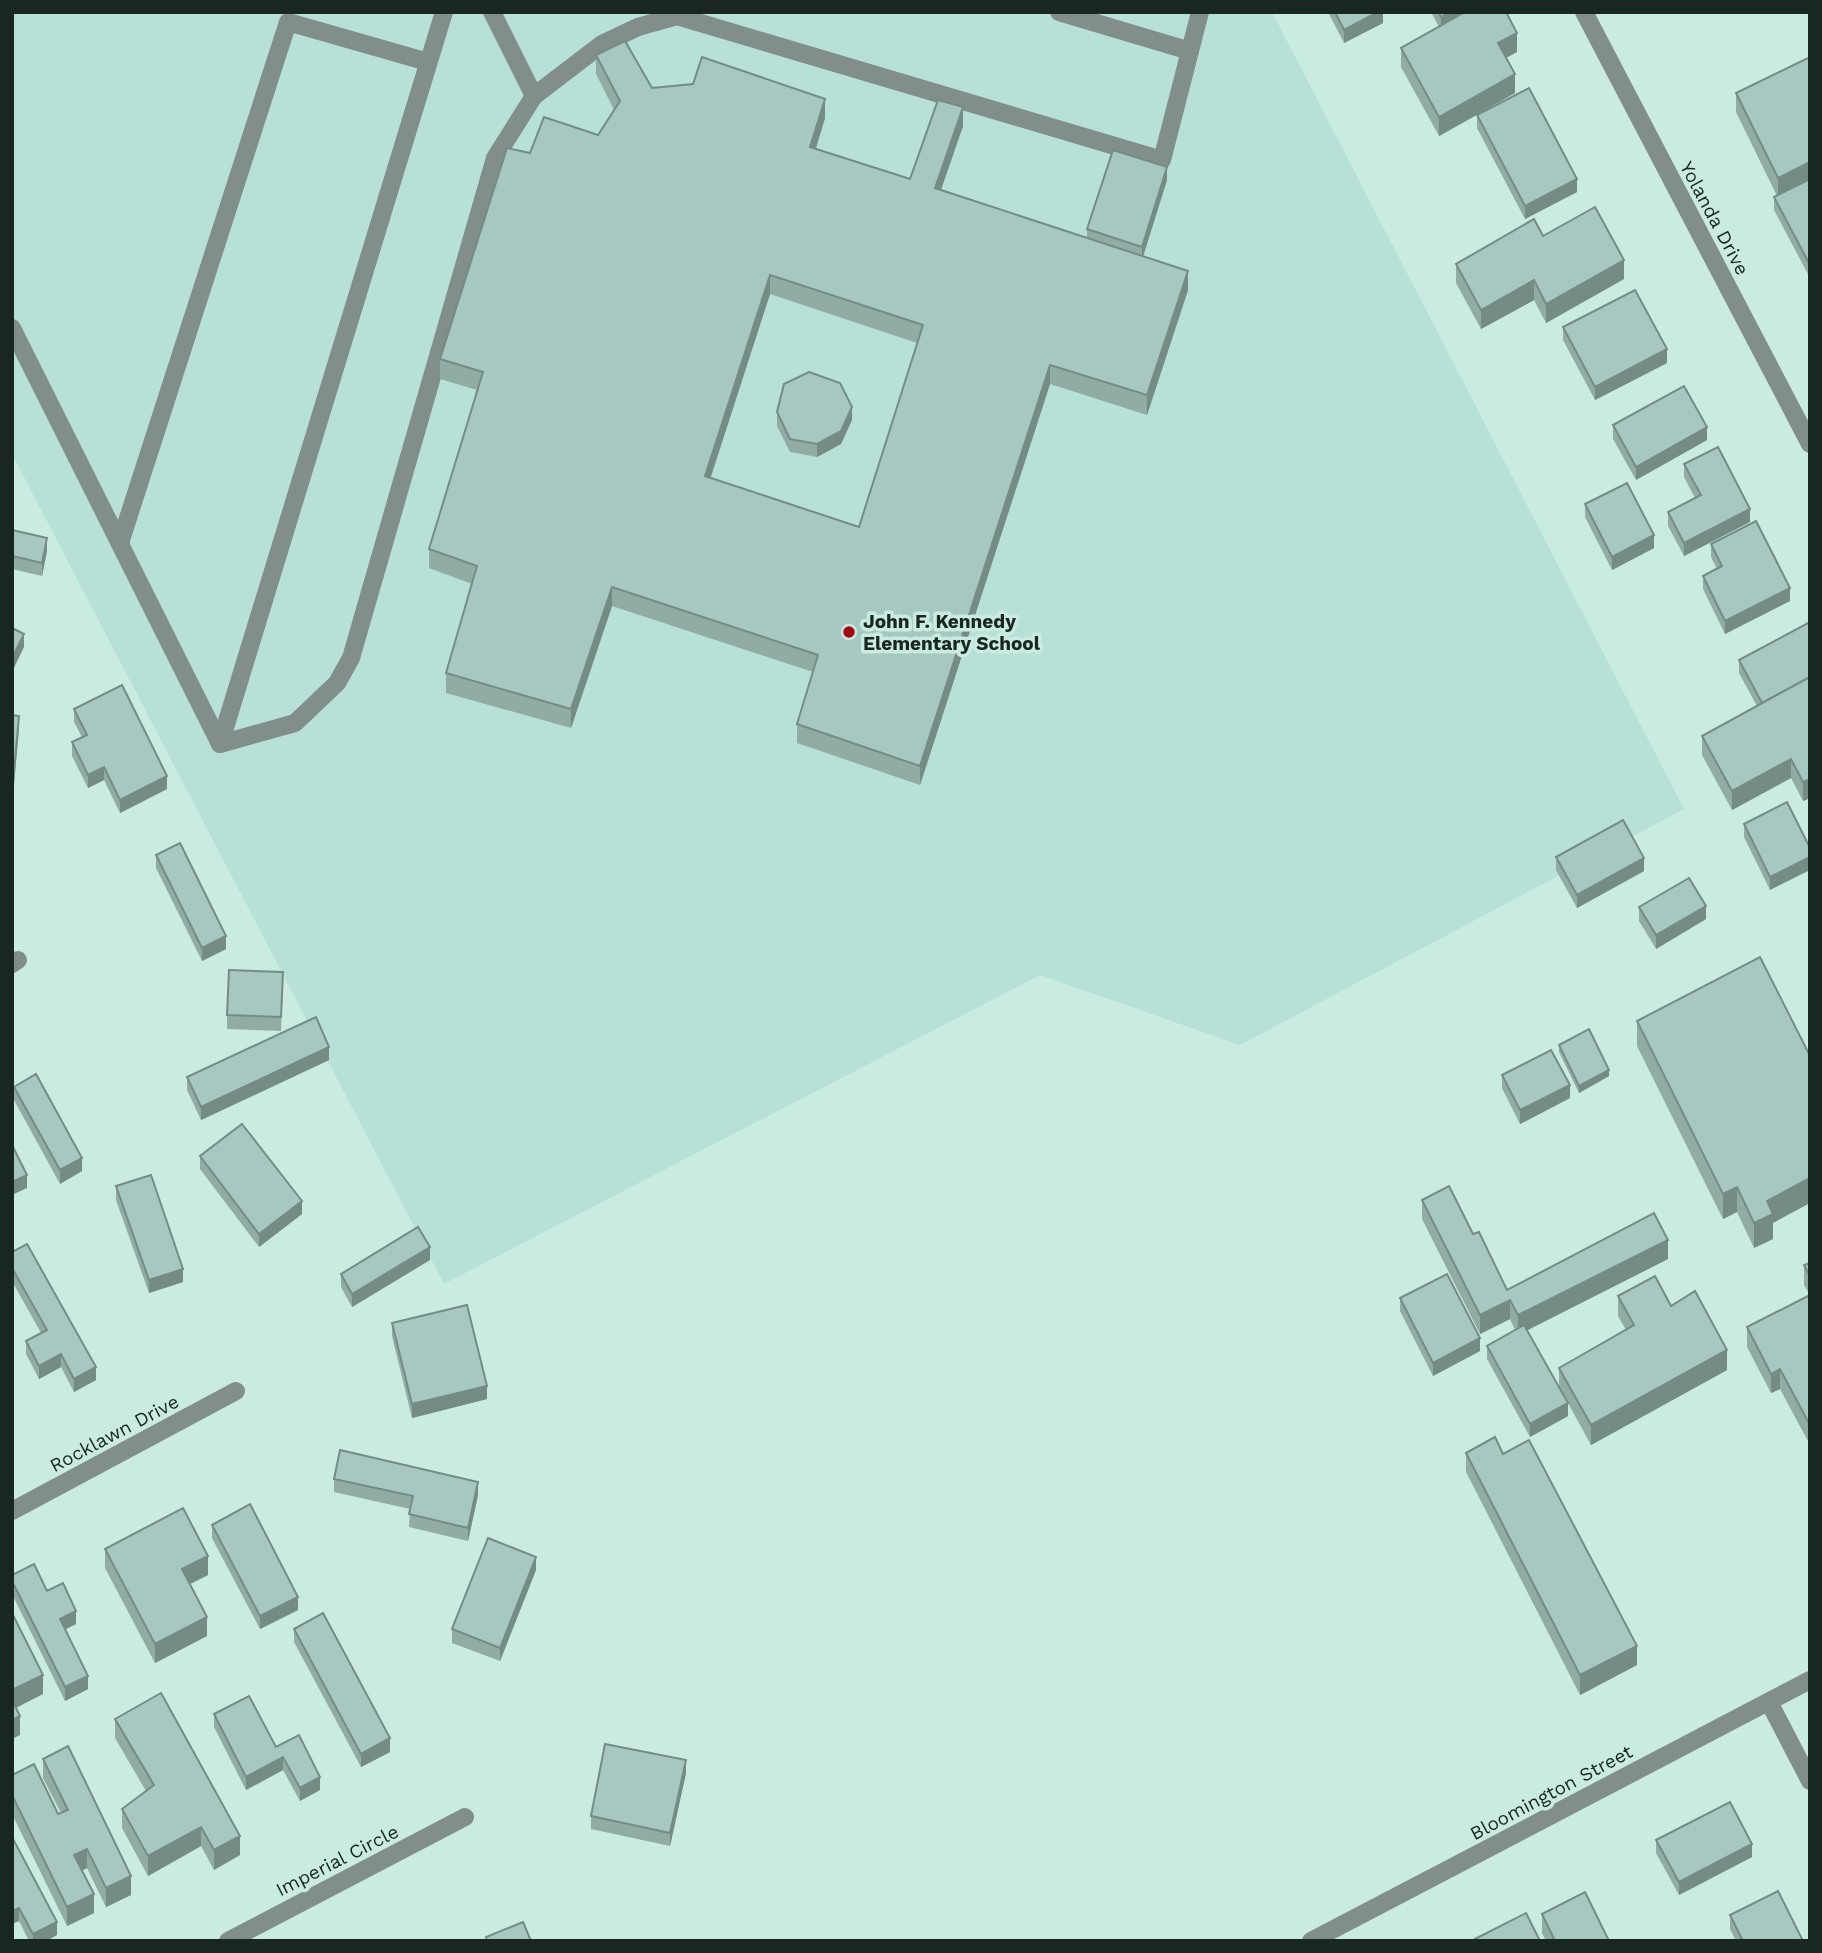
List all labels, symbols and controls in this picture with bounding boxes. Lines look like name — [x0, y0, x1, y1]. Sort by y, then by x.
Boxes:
street label: Yolanda Drive — [1675, 158, 1754, 279]
place label: John F. Kennedy Elementary School — [863, 610, 1041, 655]
marker: John F. Kennedy Elementary School — [841, 624, 857, 640]
street label: Rocklawn Drive — [46, 1390, 183, 1477]
street label: Bloomington Street — [1466, 1740, 1637, 1845]
street label: Imperial Circle — [272, 1820, 402, 1901]

